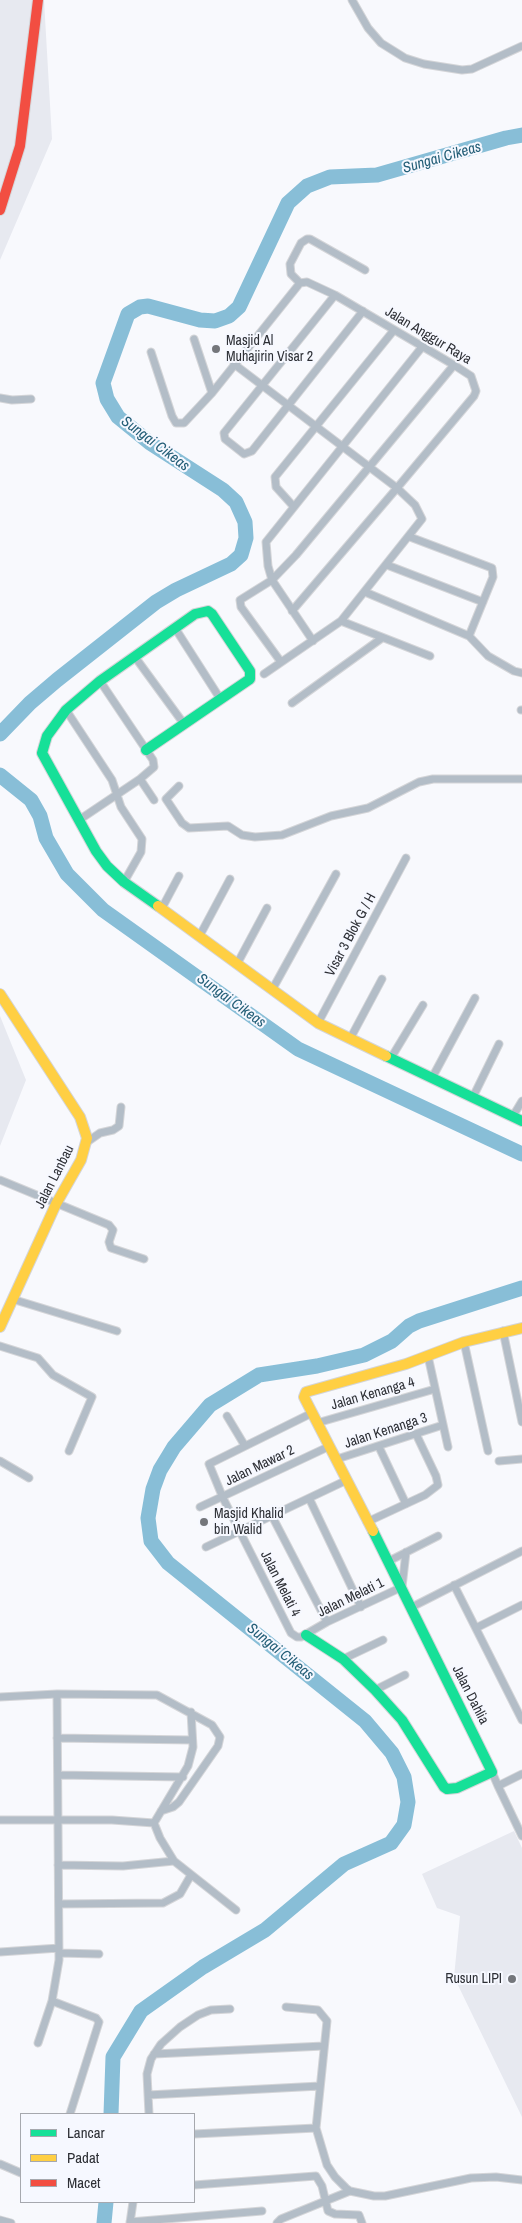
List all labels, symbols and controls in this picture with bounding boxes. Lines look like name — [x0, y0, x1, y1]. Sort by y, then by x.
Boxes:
water label: Sungai Cikeas — [401, 138, 483, 178]
street label: Jalan Anggur Raya — [382, 304, 474, 368]
place label: Masjid Al Muhajirin Visar 2 — [226, 333, 313, 366]
marker: Masjid Al Muhajirin Visar 2 — [210, 343, 222, 355]
water label: Sungai Cikeas — [117, 413, 193, 475]
street label: Visar 3 Blok G / H — [322, 891, 380, 979]
water label: Sungai Cikeas — [193, 970, 269, 1032]
street label: Jalan Lanbau — [32, 1142, 78, 1212]
street label: Jalan Kenanga 4 — [329, 1374, 417, 1414]
street label: Jalan Kenanga 3 — [342, 1410, 430, 1452]
street label: Jalan Mawar 2 — [223, 1442, 297, 1490]
place label: Masjid Khalid bin Walid — [214, 1506, 284, 1538]
marker: Masjid Khalid bin Walid — [198, 1516, 210, 1528]
street label: Jalan Melati 4 — [256, 1548, 304, 1620]
street label: Jalan Melati 1 — [315, 1575, 387, 1621]
water label: Sungai Cikeas — [243, 1620, 317, 1684]
street label: Jalan Dahlia — [448, 1663, 492, 1727]
place label: Rusun LIPI — [445, 1971, 502, 1987]
marker: Rusun LIPI — [506, 1973, 518, 1985]
legend — [20, 2113, 195, 2203]
text: Lancar — [67, 2122, 105, 2143]
text: Padat — [67, 2147, 99, 2168]
text: Macet — [67, 2172, 101, 2193]

